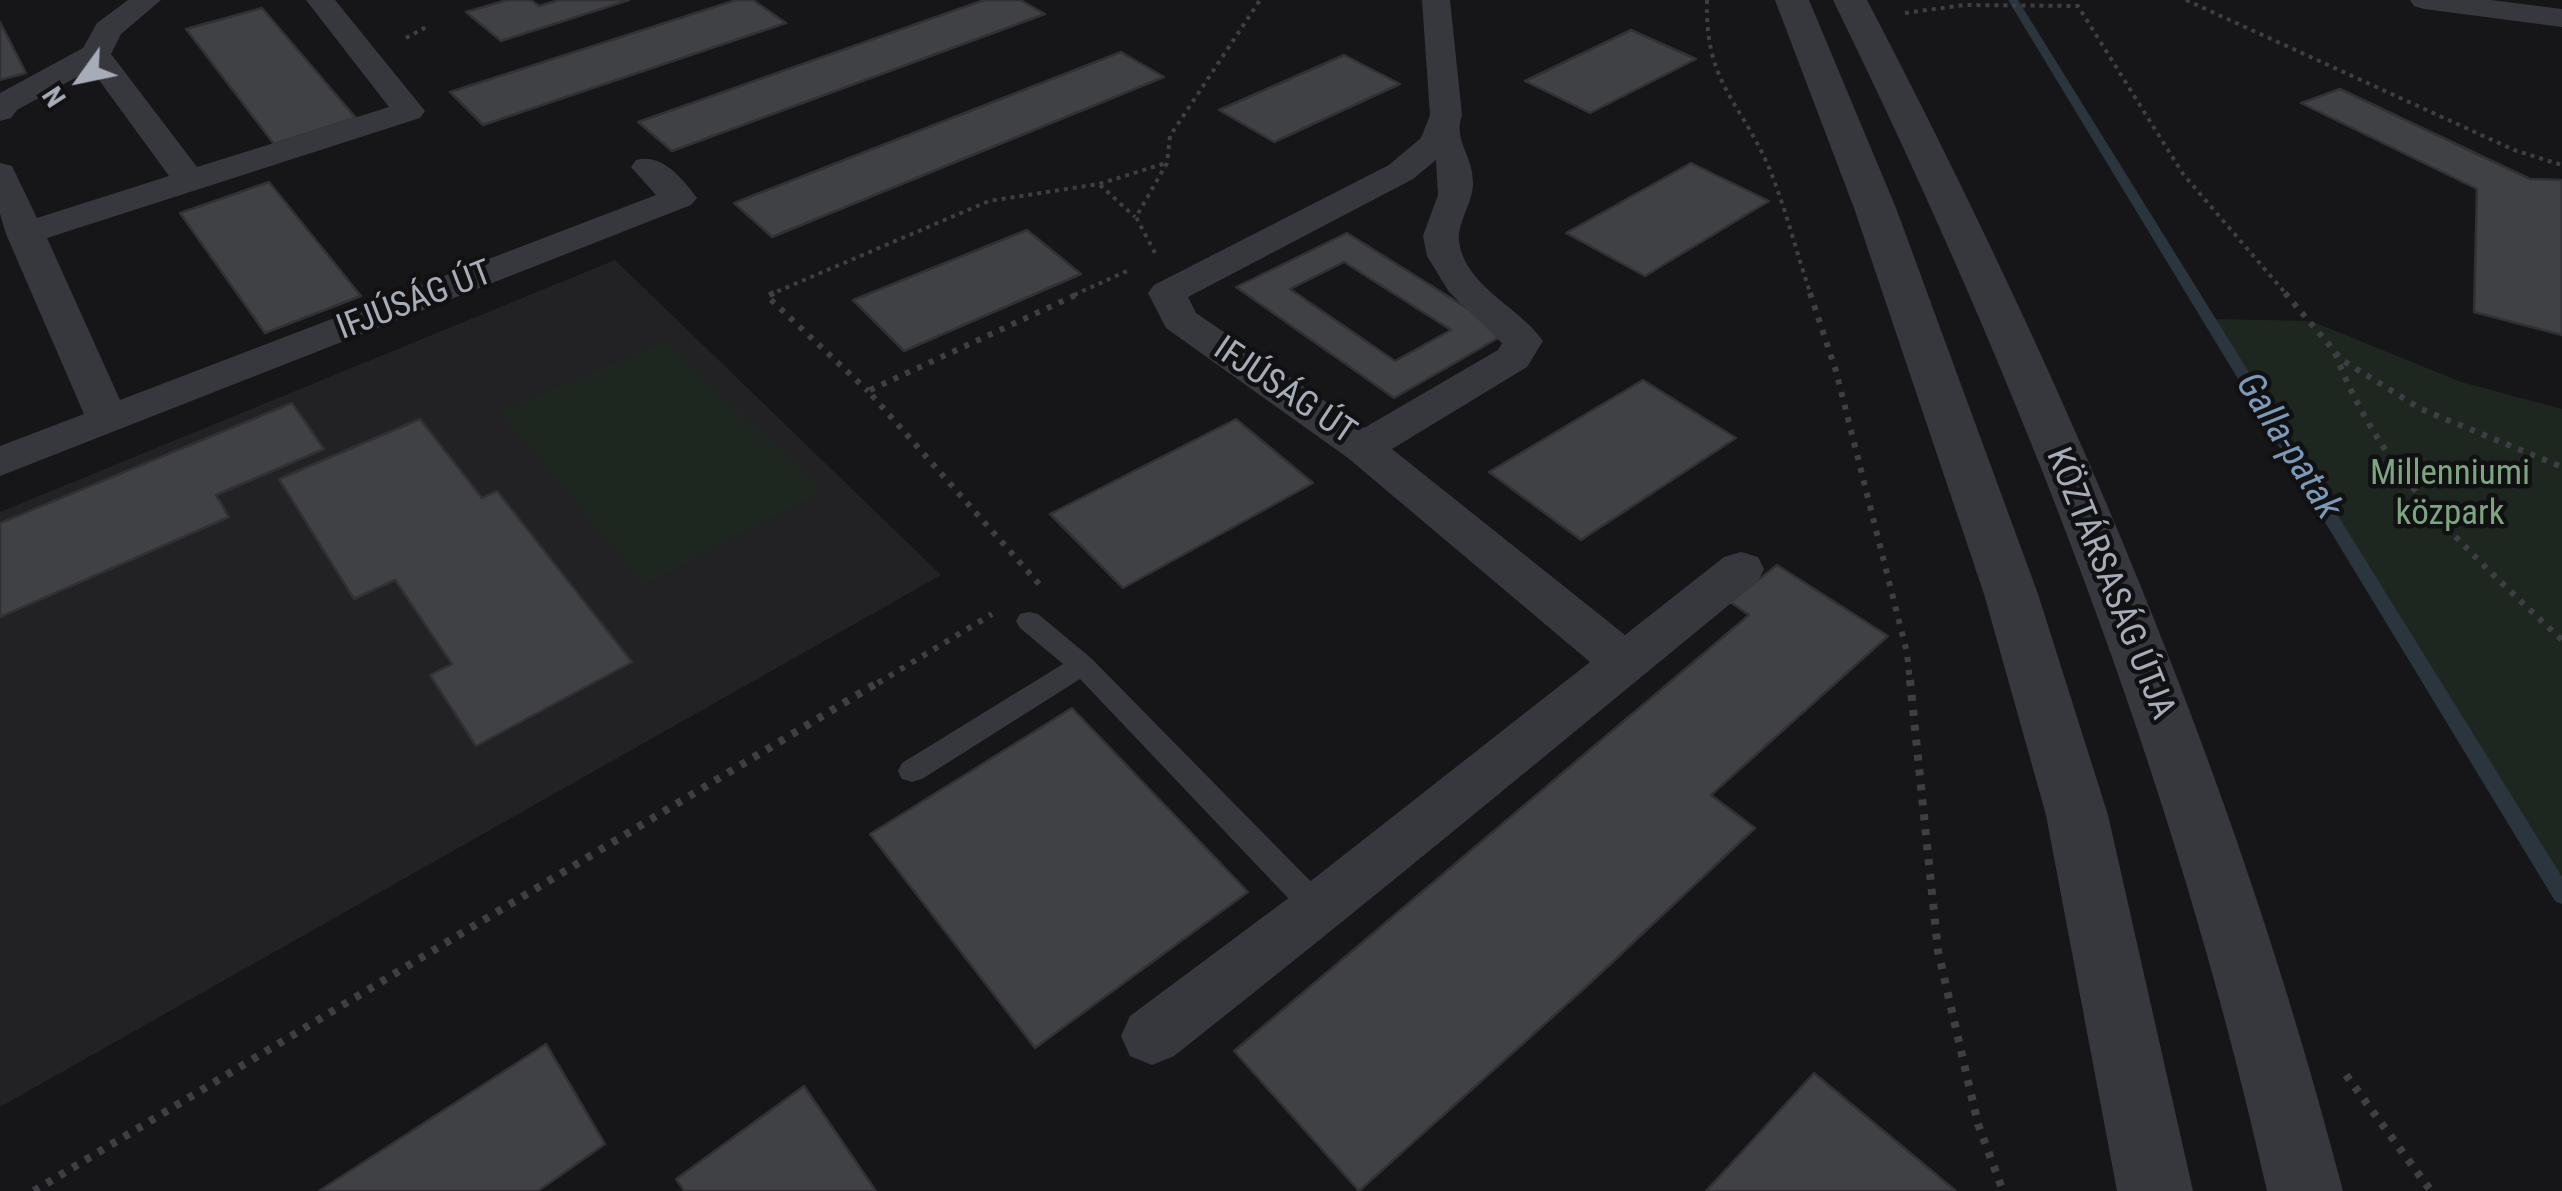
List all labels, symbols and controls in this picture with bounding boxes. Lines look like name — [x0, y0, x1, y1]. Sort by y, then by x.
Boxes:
north arrow — [30, 30, 130, 130]
text: N — [36, 80, 73, 113]
street label: IFJÚSÁG ÚT — [332, 253, 498, 351]
street label: IFJÚSÁG ÚT — [1205, 329, 1363, 455]
water label: Galla-patak — [2224, 365, 2350, 529]
street label: KÖZTÁRSASÁG ÚTJA — [2035, 442, 2183, 726]
park label: Millenniumi közpark — [2370, 454, 2530, 536]

